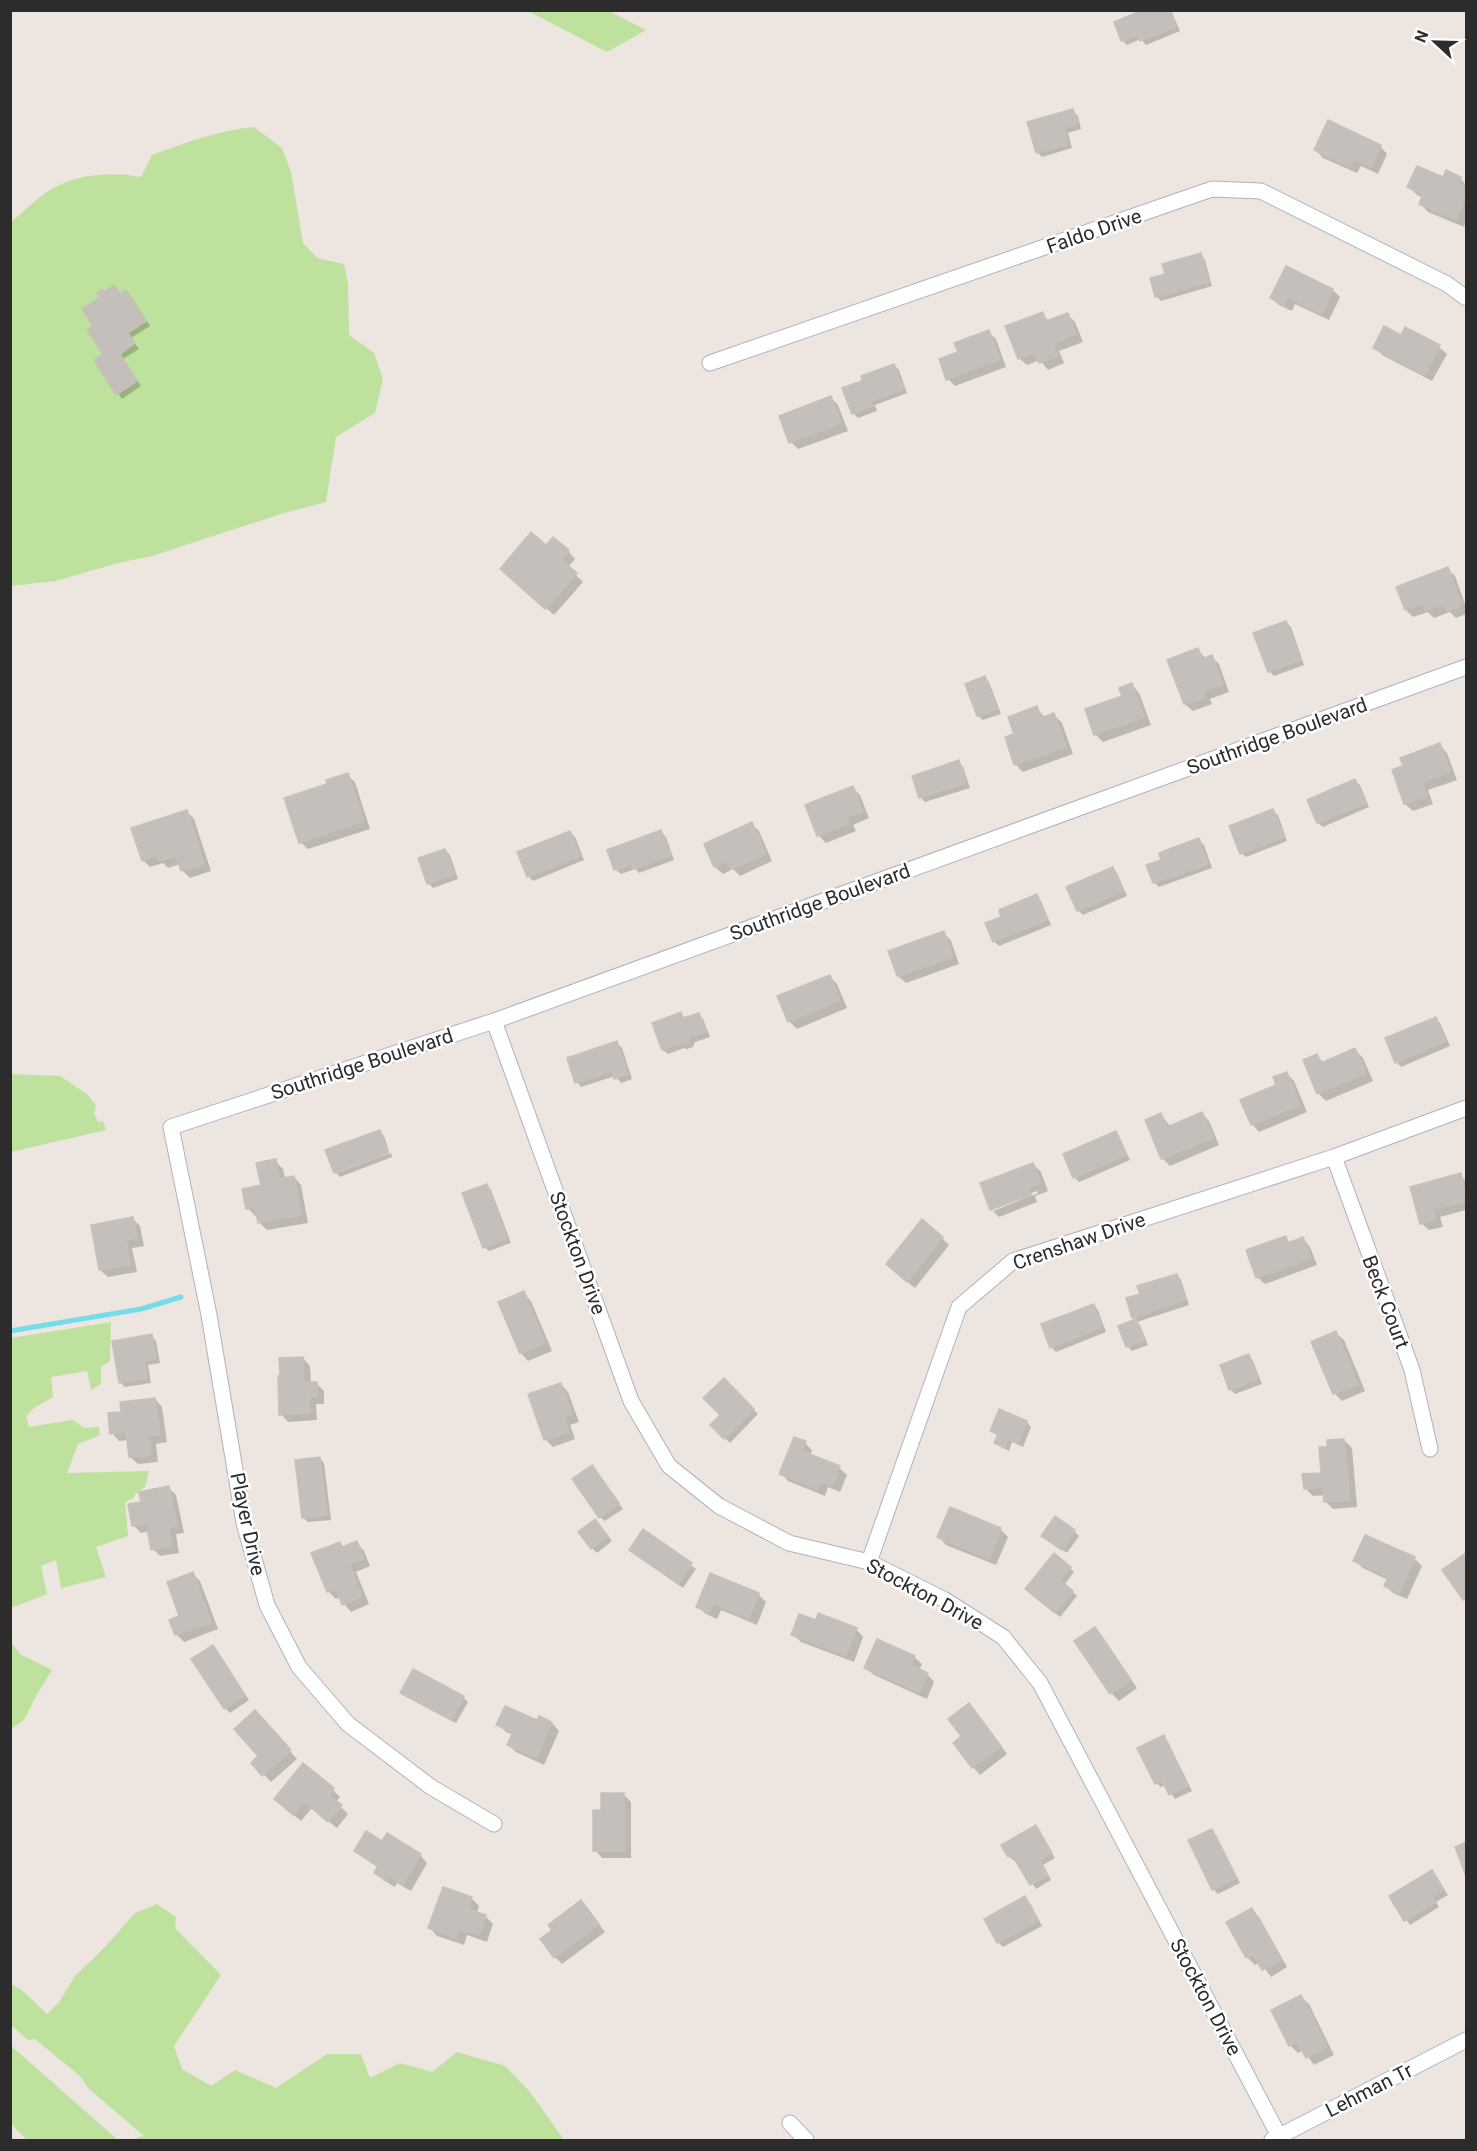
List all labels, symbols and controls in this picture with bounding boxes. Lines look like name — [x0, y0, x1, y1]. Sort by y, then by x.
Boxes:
north arrow — [1405, 12, 1465, 72]
text: N — [1411, 28, 1432, 45]
street label: Faldo Drive — [1043, 204, 1145, 258]
street label: Southridge Boulevard — [1184, 692, 1370, 780]
street label: Southridge Boulevard — [727, 858, 913, 946]
street label: Southridge Boulevard — [268, 1023, 456, 1105]
street label: Stockton Drive — [545, 1188, 611, 1318]
street label: Crenshaw Drive — [1010, 1207, 1148, 1275]
street label: Beck Court — [1357, 1252, 1415, 1352]
street label: Player Drive — [225, 1470, 271, 1578]
street label: Stockton Drive — [862, 1553, 988, 1635]
street label: Stockton Drive — [1165, 1934, 1247, 2060]
street label: Lehman Tr — [1321, 2058, 1417, 2122]

